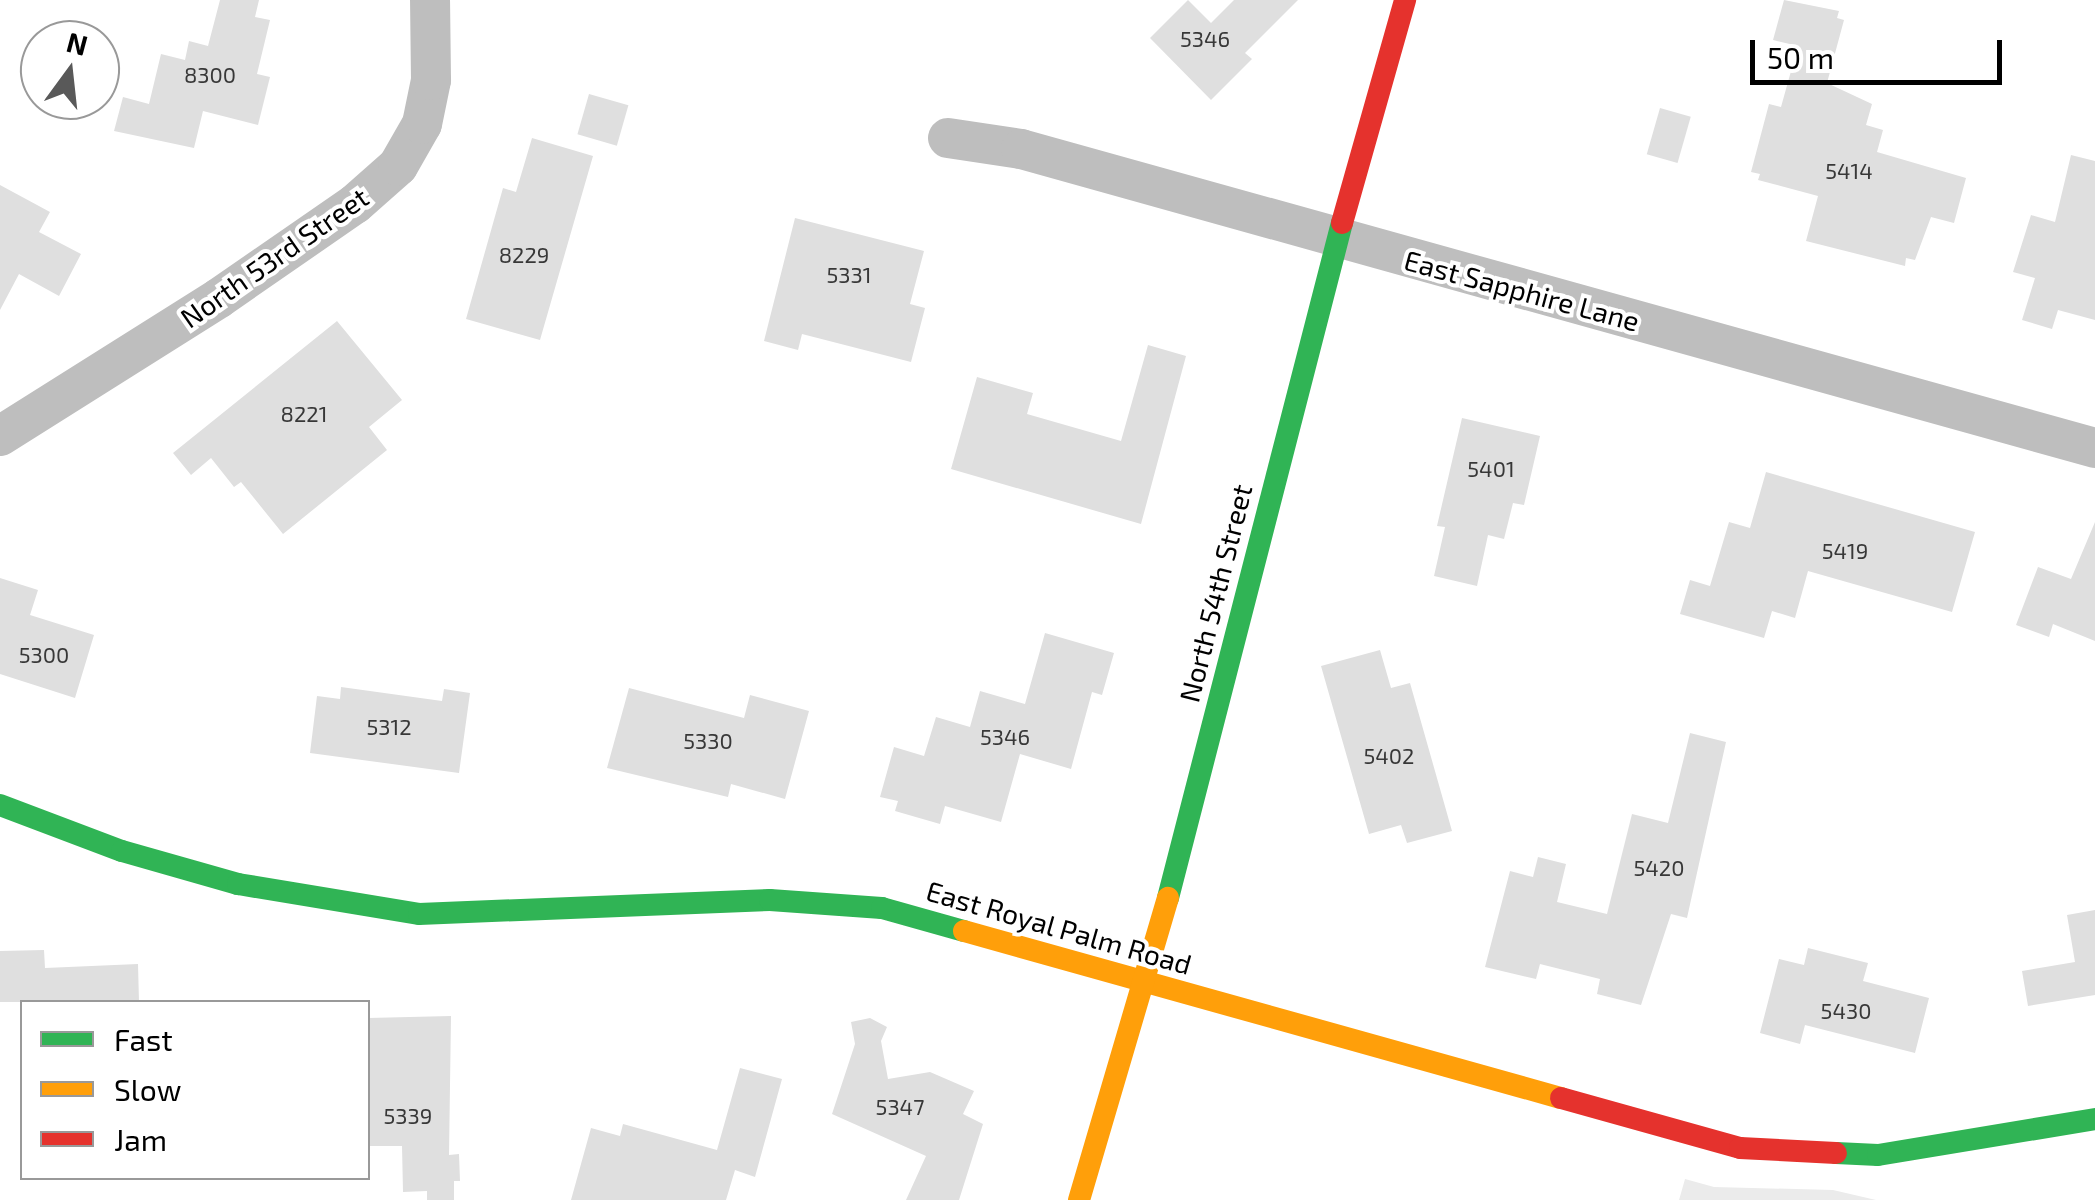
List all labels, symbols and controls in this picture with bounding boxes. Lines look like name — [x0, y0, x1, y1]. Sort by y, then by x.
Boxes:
north arrow — [20, 20, 120, 120]
scale bar — [1755, 20, 2008, 82]
text: N — [63, 24, 91, 62]
house number: 5346 — [1180, 26, 1230, 52]
text: 50 m — [1767, 39, 1834, 75]
house number: 8300 — [184, 62, 236, 88]
house number: 5414 — [1825, 158, 1873, 184]
street label: North 53rd Street — [174, 180, 374, 334]
house number: 8229 — [499, 242, 549, 268]
street label: East Sapphire Lane — [1401, 242, 1643, 338]
house number: 5331 — [826, 262, 872, 288]
house number: 8221 — [281, 401, 327, 427]
house number: 5401 — [1467, 456, 1515, 482]
street label: North 54th Street — [1172, 481, 1258, 705]
house number: 5419 — [1822, 538, 1868, 564]
house number: 5300 — [19, 642, 69, 668]
house number: 5312 — [366, 714, 412, 740]
house number: 5346 — [980, 724, 1030, 750]
house number: 5330 — [683, 728, 733, 754]
house number: 5402 — [1364, 743, 1414, 769]
house number: 5420 — [1634, 855, 1684, 881]
street label: East Royal Palm Road — [922, 873, 1196, 981]
house number: 5430 — [1821, 998, 1871, 1024]
legend — [20, 1000, 370, 1180]
text: Fast — [114, 1021, 173, 1057]
text: Slow — [114, 1071, 181, 1107]
house number: 5347 — [876, 1094, 924, 1120]
house number: 5339 — [384, 1103, 432, 1129]
text: Jam — [114, 1121, 167, 1157]

